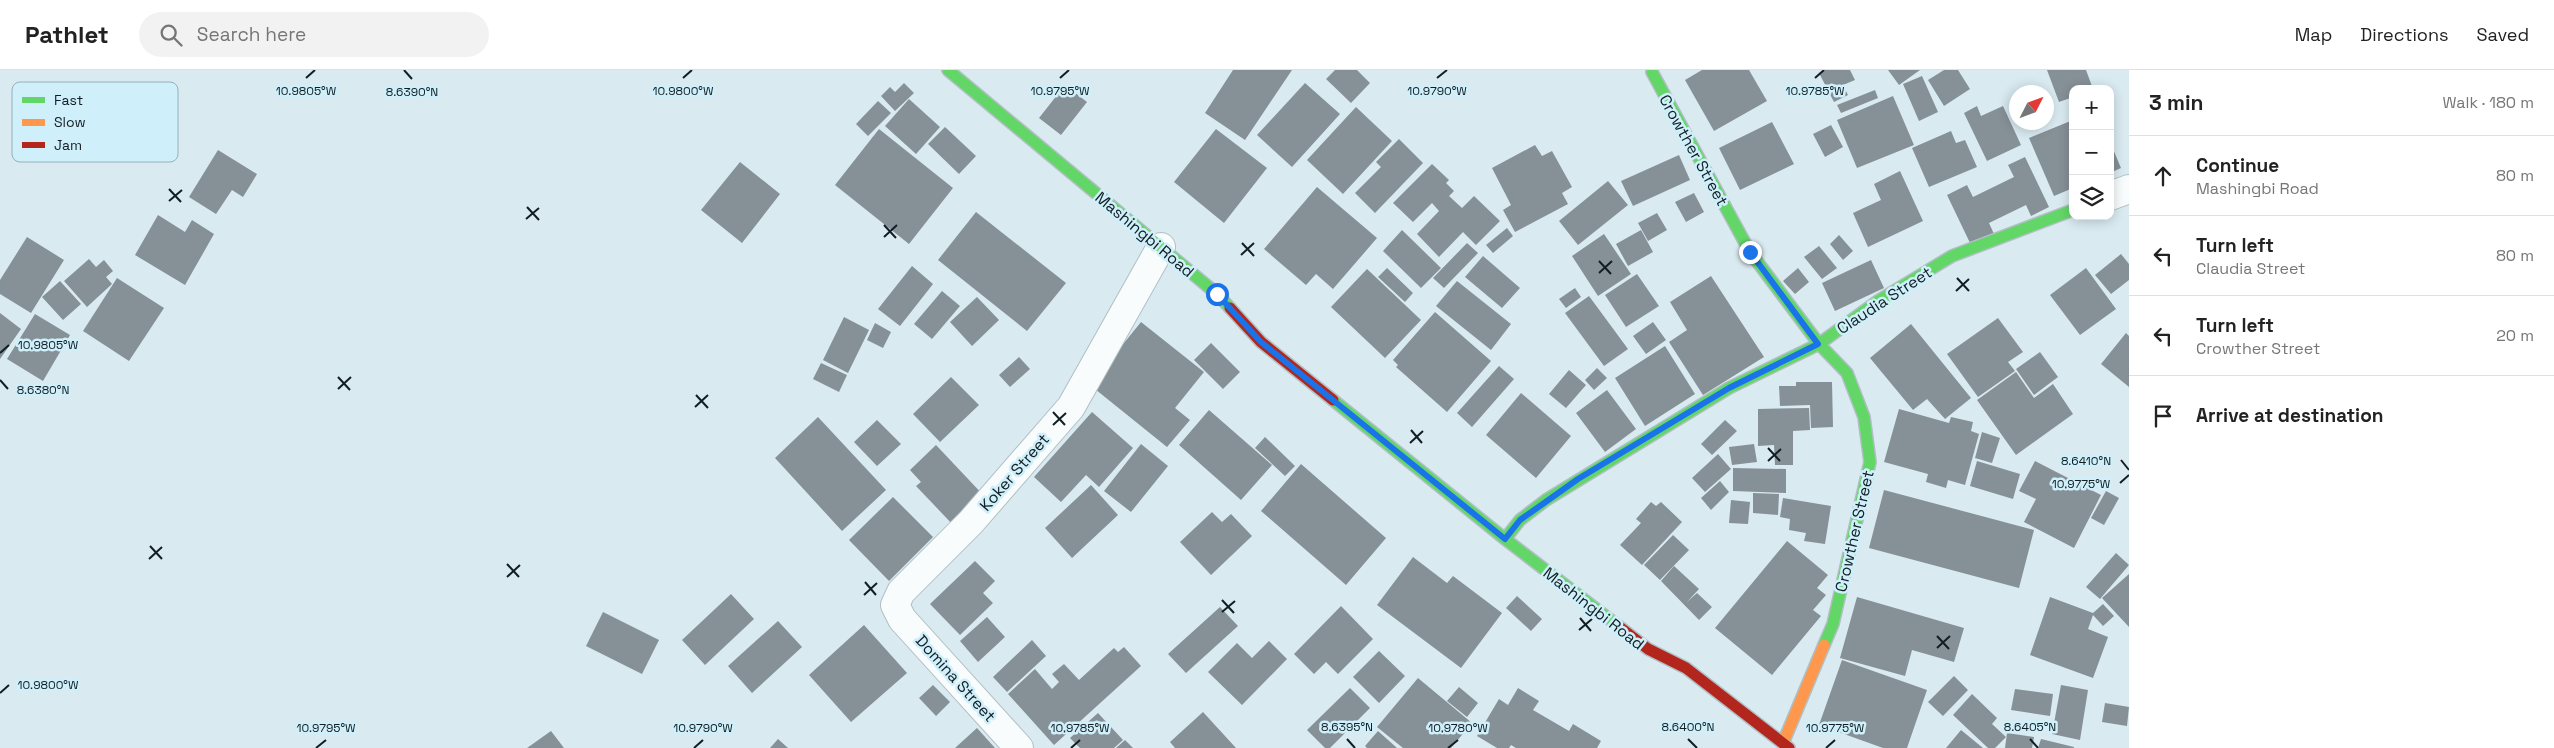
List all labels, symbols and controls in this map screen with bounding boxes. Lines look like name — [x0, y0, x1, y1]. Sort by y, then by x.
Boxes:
search box — [139, 12, 489, 57]
text: Pathlet — [25, 19, 109, 50]
icon: search — [157, 21, 185, 49]
text: Search here — [197, 22, 306, 47]
text: Map — [2295, 23, 2332, 46]
text: Directions — [2360, 23, 2449, 46]
text: Saved — [2477, 23, 2529, 46]
legend — [12, 82, 178, 162]
text: 10.9805°W — [276, 83, 337, 99]
text: 10.9800°W — [653, 83, 714, 99]
text: 10.9795°W — [1030, 83, 1090, 99]
text: 10.9790°W — [1407, 83, 1467, 99]
text: 10.9785°W — [1785, 83, 1845, 99]
text: 8.6390°N — [386, 84, 438, 100]
north arrow — [2009, 85, 2054, 130]
map controls — [2069, 85, 2114, 220]
button: + — [2069, 85, 2114, 130]
text: 3 min — [2149, 89, 2204, 116]
text: Fast — [54, 91, 83, 109]
street label: Crowther Street — [1654, 91, 1733, 210]
text: Walk · 180 m — [2442, 92, 2534, 113]
text: Slow — [54, 113, 86, 131]
button: − — [2069, 130, 2114, 175]
text: Jam — [54, 136, 82, 154]
text: Continue — [2196, 153, 2279, 178]
icon: ahead — [2149, 162, 2177, 190]
text: 80 m — [2496, 165, 2534, 186]
button: layers — [2069, 175, 2114, 220]
text: Mashingbi Road — [2196, 178, 2319, 199]
street label: Mashingbi Road — [1091, 187, 1198, 282]
text: Turn left — [2196, 233, 2274, 258]
route end — [1739, 241, 1762, 264]
icon: left — [2149, 242, 2177, 270]
text: 80 m — [2496, 245, 2534, 266]
text: Claudia Street — [2196, 258, 2305, 279]
street label: Claudia Street — [1833, 262, 1936, 339]
route start — [1206, 283, 1229, 306]
text: Turn left — [2196, 313, 2274, 338]
icon: left — [2149, 322, 2177, 350]
text: 20 m — [2496, 325, 2534, 346]
text: 10.9805°W — [18, 337, 79, 353]
text: Crowther Street — [2196, 338, 2320, 359]
text: 8.6380°N — [17, 382, 69, 398]
icon: arrive — [2149, 402, 2177, 430]
text: Arrive at destination — [2196, 403, 2384, 428]
street label: Koker Street — [975, 429, 1054, 515]
text: 8.6410°N — [2061, 453, 2111, 469]
street label: Crowther Street — [1830, 468, 1879, 594]
text: 10.9775°W — [2052, 476, 2111, 492]
street label: Mashingbi Road — [1539, 562, 1649, 654]
street label: Domina Street — [911, 630, 1000, 726]
text: 10.9800°W — [18, 677, 79, 693]
text: 8.6395°N — [1321, 719, 1373, 735]
text: 8.6400°N — [1661, 719, 1715, 735]
text: 8.6405°N — [2004, 719, 2056, 735]
text: 10.9795°W — [296, 720, 356, 736]
text: 10.9790°W — [673, 720, 733, 736]
text: 10.9785°W — [1050, 720, 1110, 736]
text: 10.9780°W — [1428, 720, 1488, 736]
text: 10.9775°W — [1806, 720, 1865, 736]

